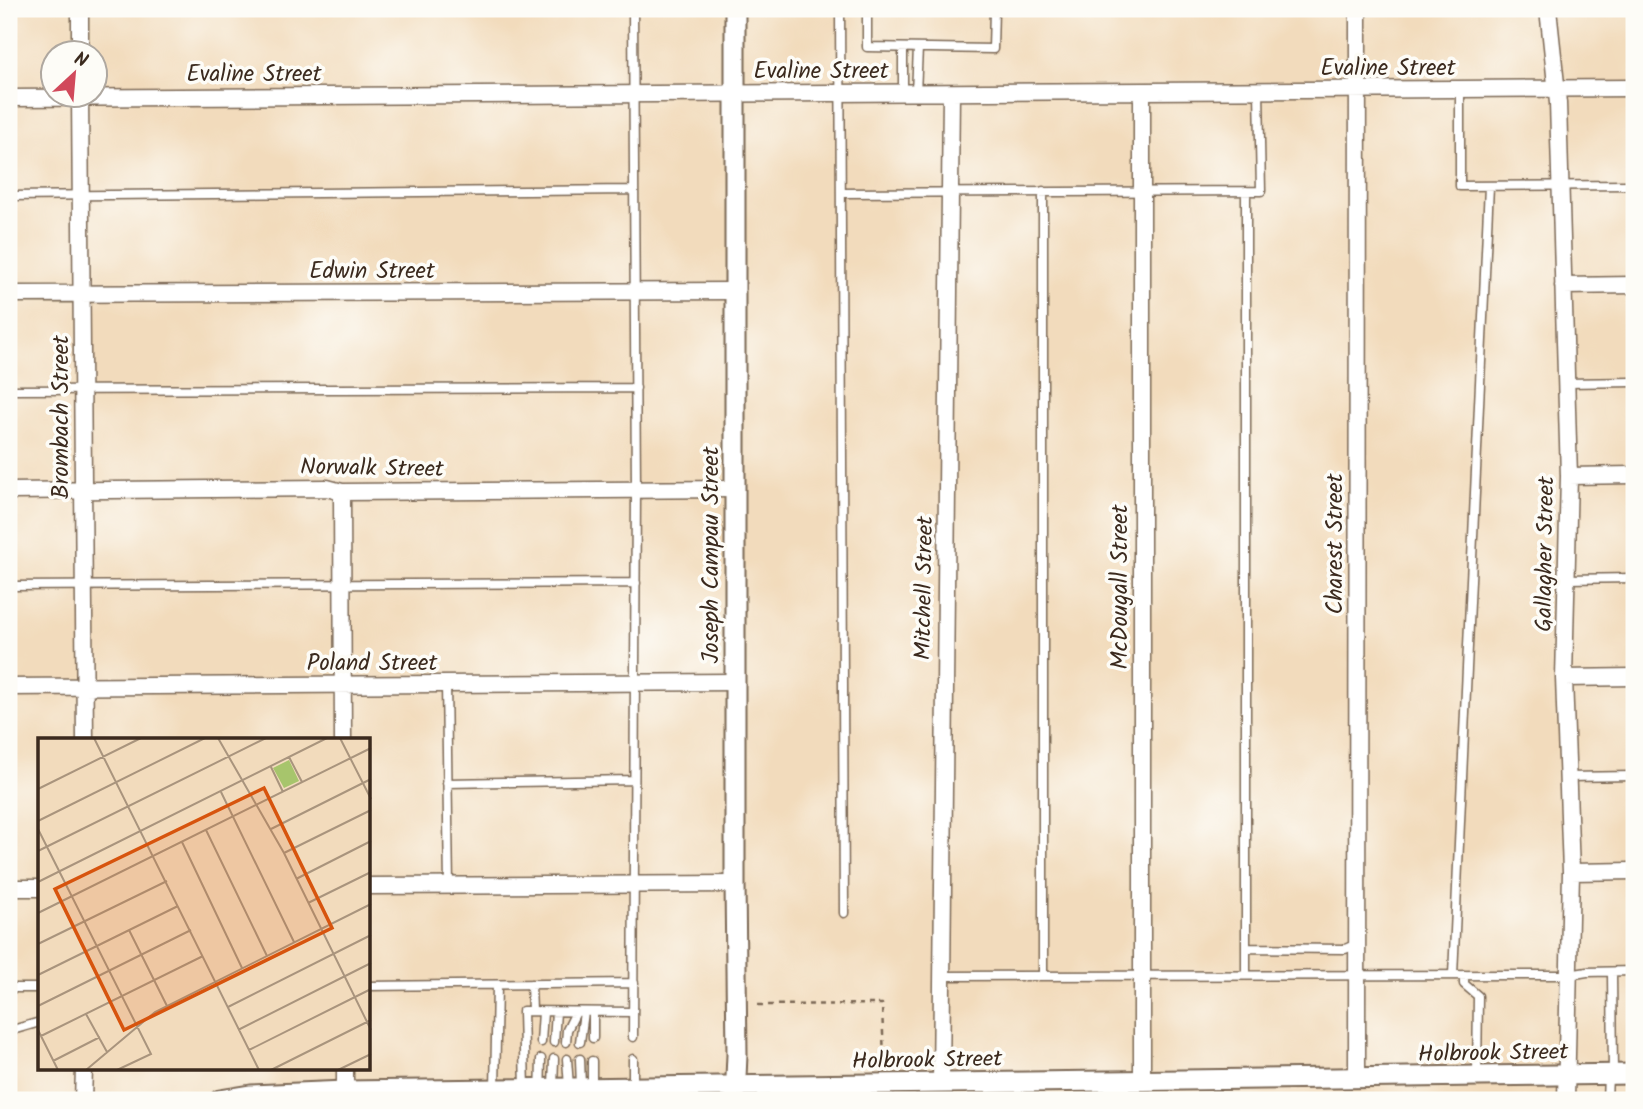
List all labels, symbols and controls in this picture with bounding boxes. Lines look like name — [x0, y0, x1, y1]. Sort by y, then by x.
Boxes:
north arrow — [38, 38, 108, 108]
text: N — [69, 44, 93, 77]
street label: Evaline Street — [1320, 51, 1457, 87]
street label: Evaline Street — [753, 54, 890, 90]
street label: Evaline Street — [186, 57, 323, 93]
street label: Edwin Street — [309, 254, 436, 290]
street label: Brombach Street — [44, 334, 80, 499]
street label: Joseph Campau Street — [694, 445, 730, 664]
street label: Norwalk Street — [300, 450, 445, 488]
street label: Charest Street — [1318, 472, 1354, 615]
street label: Gallagher Street — [1527, 475, 1565, 632]
street label: McDougall Street — [1103, 503, 1139, 670]
street label: Mitchell Street — [906, 515, 944, 660]
street label: Poland Street — [307, 646, 438, 682]
inset map — [38, 738, 371, 1070]
street label: Holbrook Street — [1418, 1035, 1570, 1073]
street label: Holbrook Street — [852, 1042, 1004, 1080]

